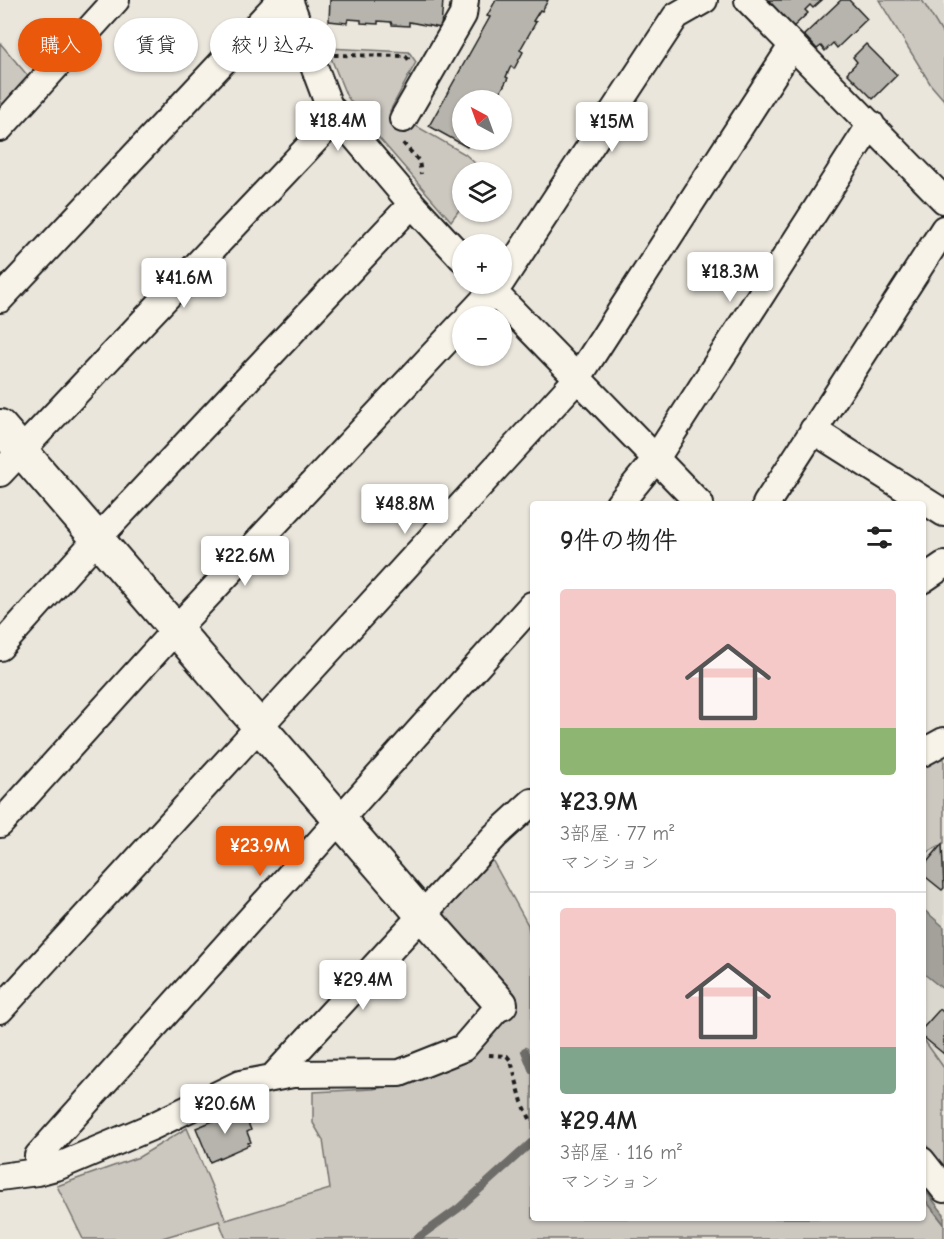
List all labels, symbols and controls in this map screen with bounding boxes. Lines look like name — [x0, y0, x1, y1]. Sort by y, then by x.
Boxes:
chip: 購入 — [18, 18, 102, 72]
chip: 賃貸 — [114, 18, 198, 72]
chip: 絞り込み — [210, 18, 336, 72]
north arrow — [452, 90, 512, 150]
map controls — [452, 90, 512, 366]
pin: ¥18.4M — [289, 101, 387, 152]
pin: ¥15M — [576, 102, 648, 153]
text: ¥18.4M — [309, 109, 367, 132]
text: ¥15M — [590, 110, 634, 133]
button: layers — [452, 162, 512, 222]
button: + — [452, 234, 512, 294]
pin: ¥18.3M — [681, 252, 779, 303]
pin: ¥41.6M — [135, 258, 233, 309]
text: ¥18.3M — [701, 260, 759, 283]
text: ¥41.6M — [155, 266, 213, 289]
button: − — [452, 306, 512, 366]
pin: ¥48.8M — [356, 484, 454, 535]
text: ¥48.8M — [375, 492, 435, 515]
icon: filters — [863, 521, 896, 554]
text: 9件の物件 — [560, 526, 678, 556]
pin: ¥22.6M — [196, 536, 294, 587]
text: ¥22.6M — [215, 544, 275, 567]
icon: home — [674, 628, 782, 736]
text: ¥23.9M — [560, 787, 638, 817]
text: 3部屋 · 77 m² — [560, 822, 674, 845]
pin: ¥23.9M — [211, 826, 309, 877]
text: ¥23.9M — [230, 834, 290, 857]
text: マンション — [560, 851, 659, 874]
icon: home — [674, 947, 782, 1055]
pin: ¥29.4M — [314, 960, 412, 1011]
text: ¥29.4M — [333, 968, 393, 991]
pin: ¥20.6M — [176, 1084, 274, 1135]
text: ¥20.6M — [194, 1092, 256, 1115]
text: ¥29.4M — [560, 1106, 637, 1136]
text: 3部屋 · 116 m² — [560, 1141, 682, 1164]
text: マンション — [560, 1170, 659, 1193]

